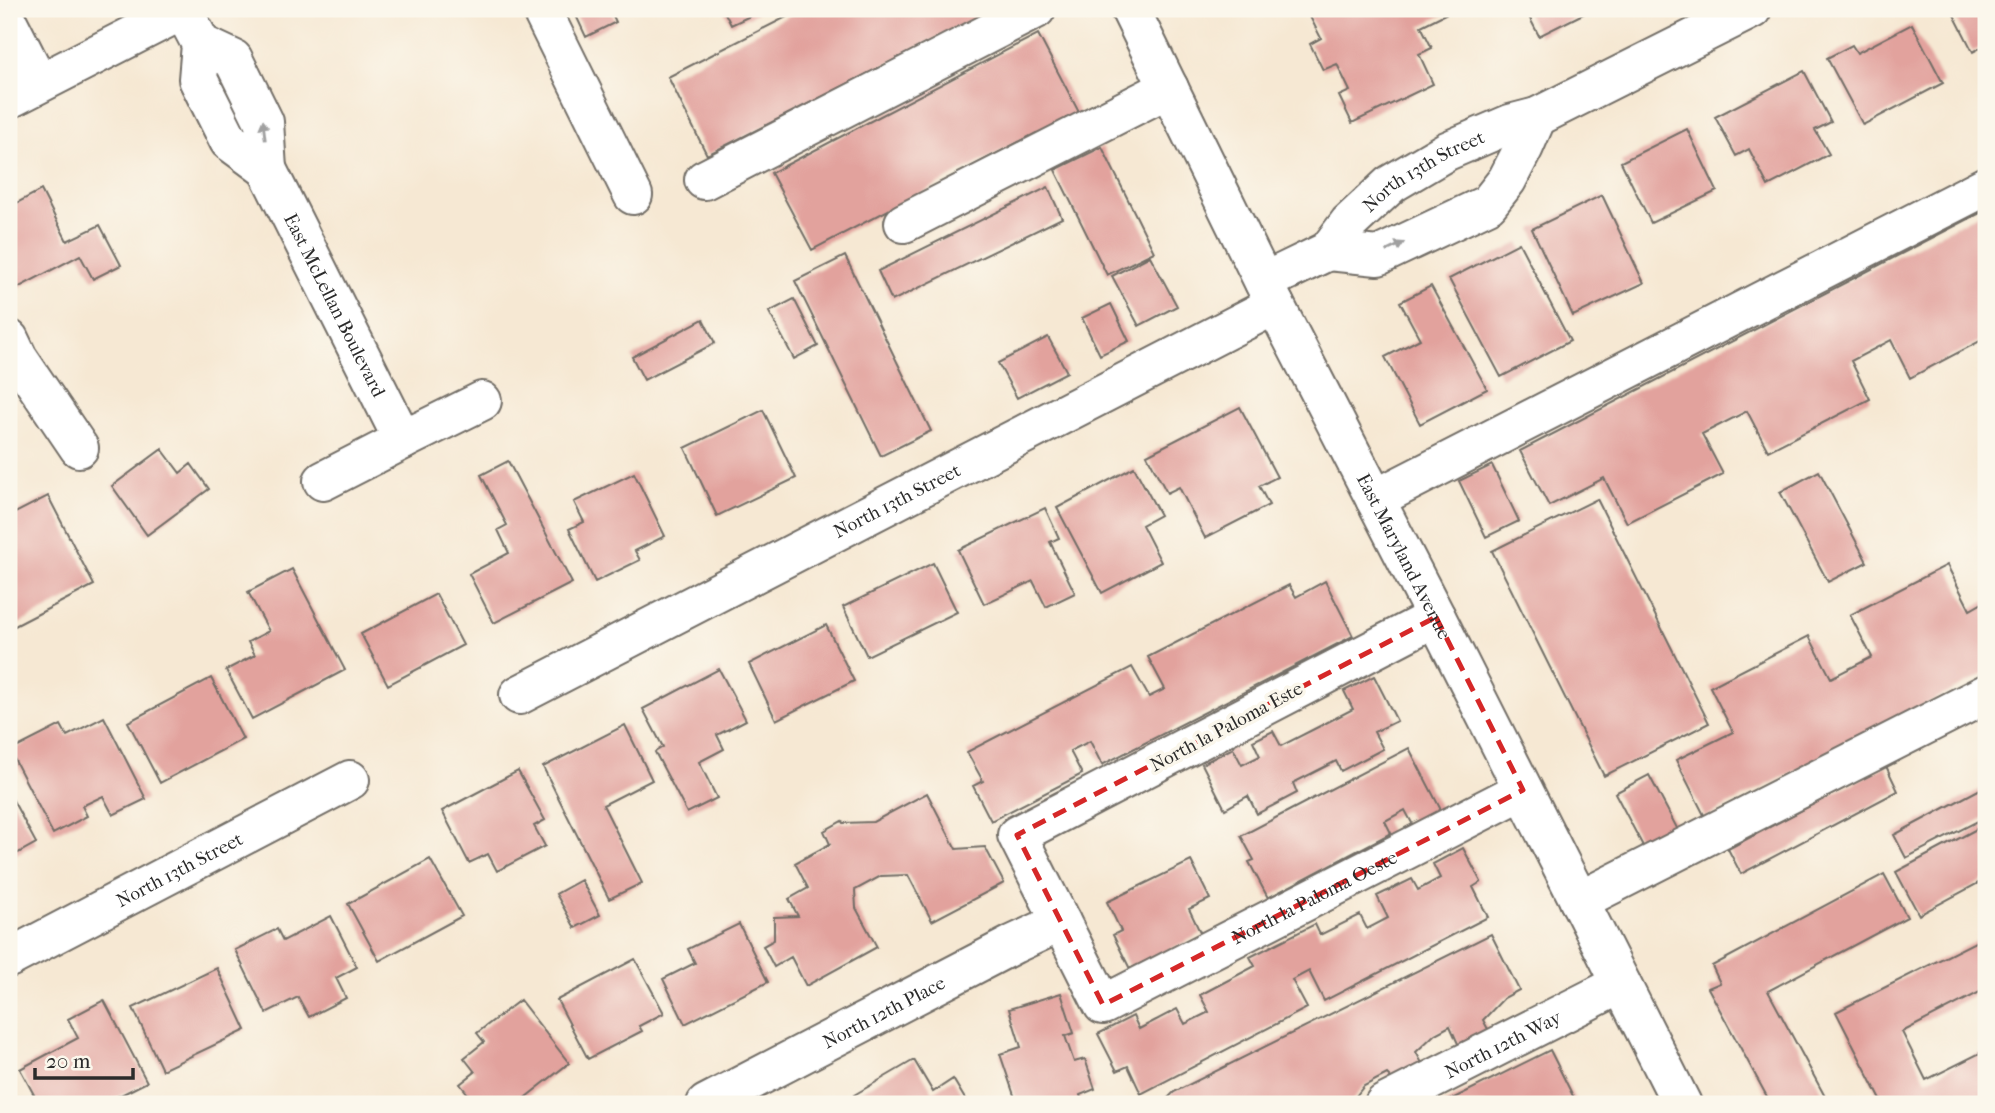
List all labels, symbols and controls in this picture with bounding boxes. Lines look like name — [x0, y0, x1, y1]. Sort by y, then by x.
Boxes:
one-way arrow — [258, 119, 269, 141]
street label: North 13th Street — [1358, 126, 1488, 217]
street label: East McLellan Boulevard — [279, 210, 390, 401]
one-way arrow — [1385, 242, 1405, 253]
street label: North 13th Street — [830, 459, 964, 543]
street label: East Maryland Avenue — [1352, 470, 1455, 643]
street label: North la Paloma Este — [1146, 677, 1306, 776]
street label: North 13th Street — [113, 828, 247, 912]
street label: North la Paloma Oeste — [1228, 846, 1401, 949]
street label: North 12th Place — [819, 972, 949, 1054]
street label: North 12th Way — [1441, 1006, 1566, 1083]
scale bar — [35, 1036, 133, 1080]
text: 20 m — [46, 1049, 91, 1073]

